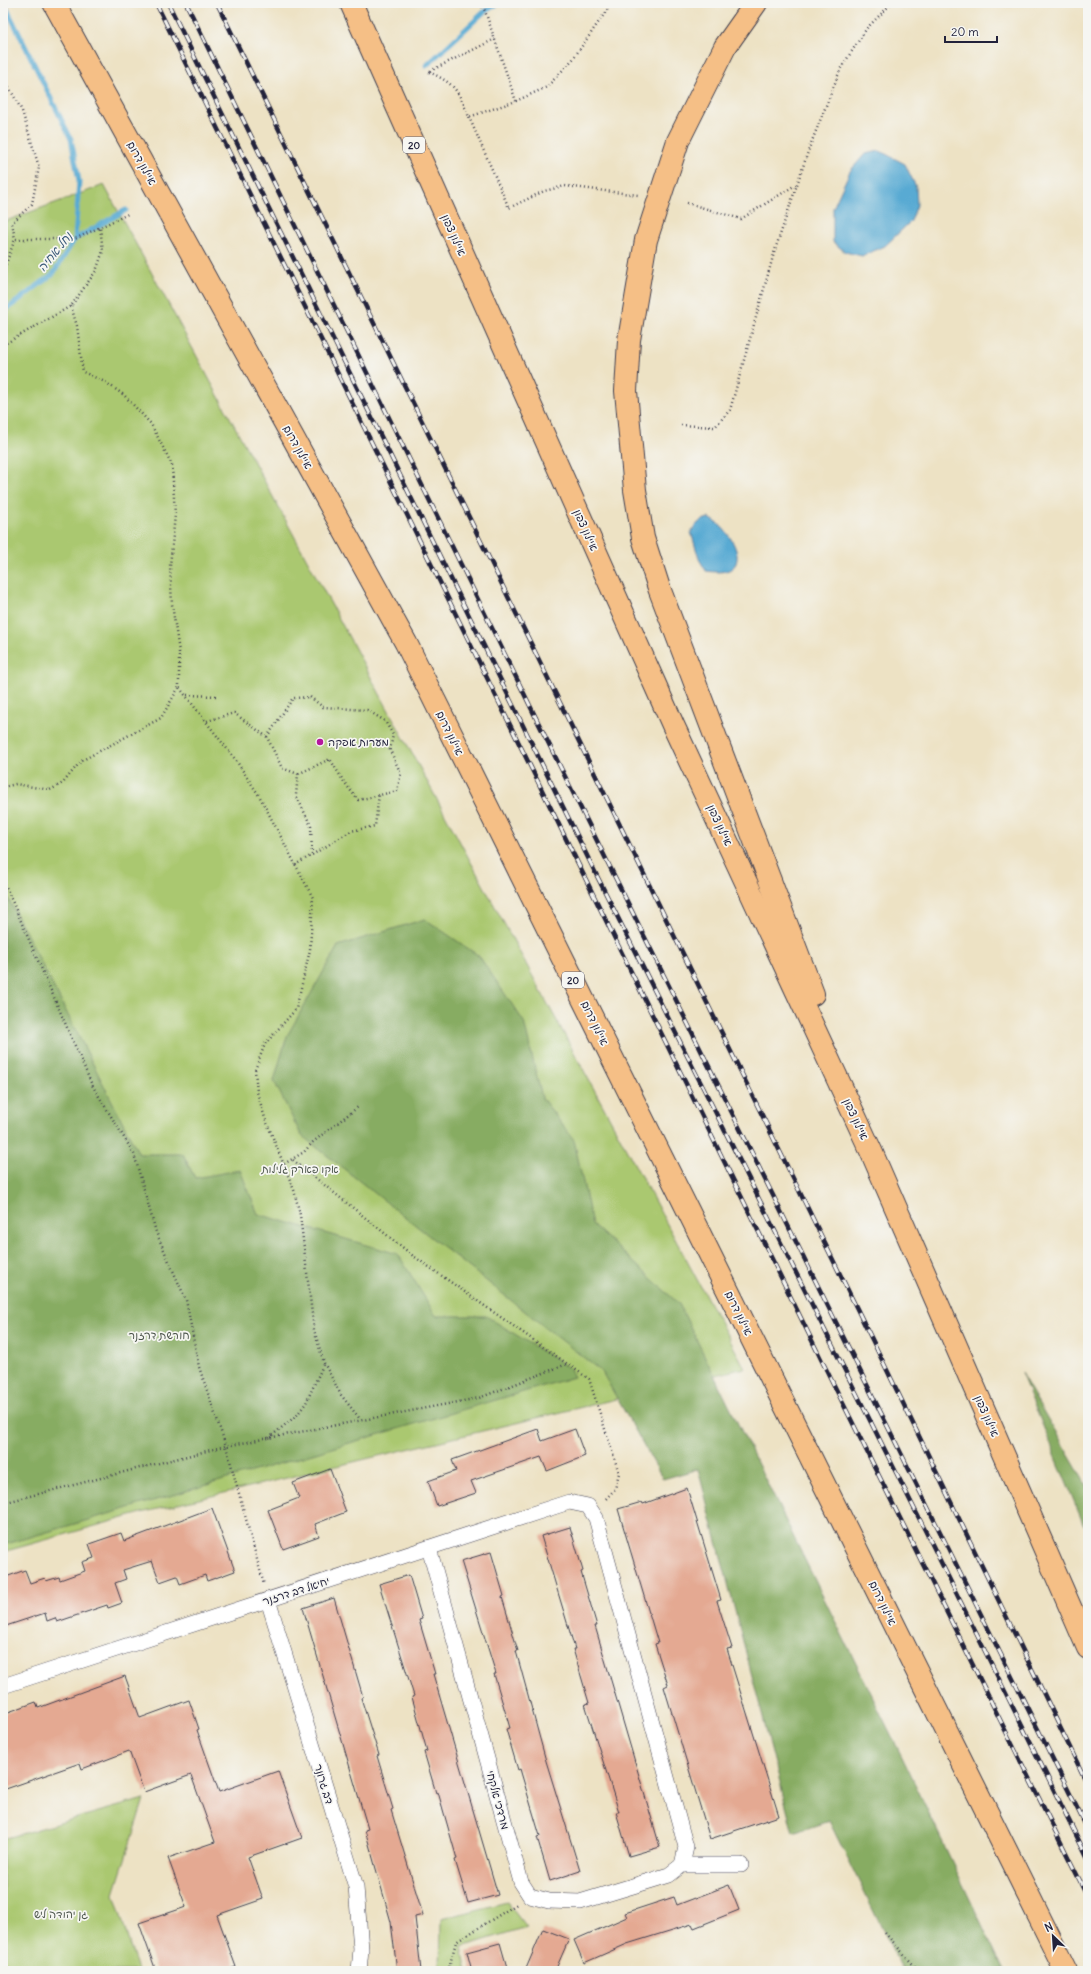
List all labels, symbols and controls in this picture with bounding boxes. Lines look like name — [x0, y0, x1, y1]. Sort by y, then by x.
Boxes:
scale bar — [945, 18, 997, 44]
text: 20 m — [951, 24, 979, 39]
road number: 20 — [403, 137, 425, 153]
street label: איילון דרום — [124, 139, 160, 187]
street label: איילון צפון — [439, 212, 469, 258]
water label: נחל אחיה — [34, 228, 76, 274]
street label: איילון דרום — [280, 423, 316, 471]
street label: איילון צפון — [571, 507, 601, 553]
street label: איילון דרום — [433, 708, 467, 758]
place label: מערות אפקה — [328, 735, 389, 749]
marker: מערות אפקה — [315, 737, 325, 747]
street label: איילון צפון — [704, 802, 736, 848]
road number: 20 — [562, 972, 584, 988]
street label: איילון דרום — [578, 998, 612, 1048]
street label: איילון צפון — [840, 1096, 872, 1142]
park label: אקו פארק גלילות — [260, 1162, 339, 1176]
street label: איילון דרום — [722, 1288, 756, 1338]
park label: חורשת דרזנר — [128, 1328, 190, 1342]
street label: איילון צפון — [972, 1393, 1002, 1439]
street label: יחיאל דב דרזנר — [261, 1574, 331, 1608]
street label: איילון דרום — [866, 1578, 900, 1628]
street label: דב גרונר — [311, 1762, 337, 1806]
street label: מרדכי אלקחי — [483, 1769, 513, 1831]
park label: גן יהודה ליש — [34, 1907, 88, 1921]
north arrow — [1033, 1916, 1073, 1956]
text: N — [1042, 1919, 1055, 1935]

